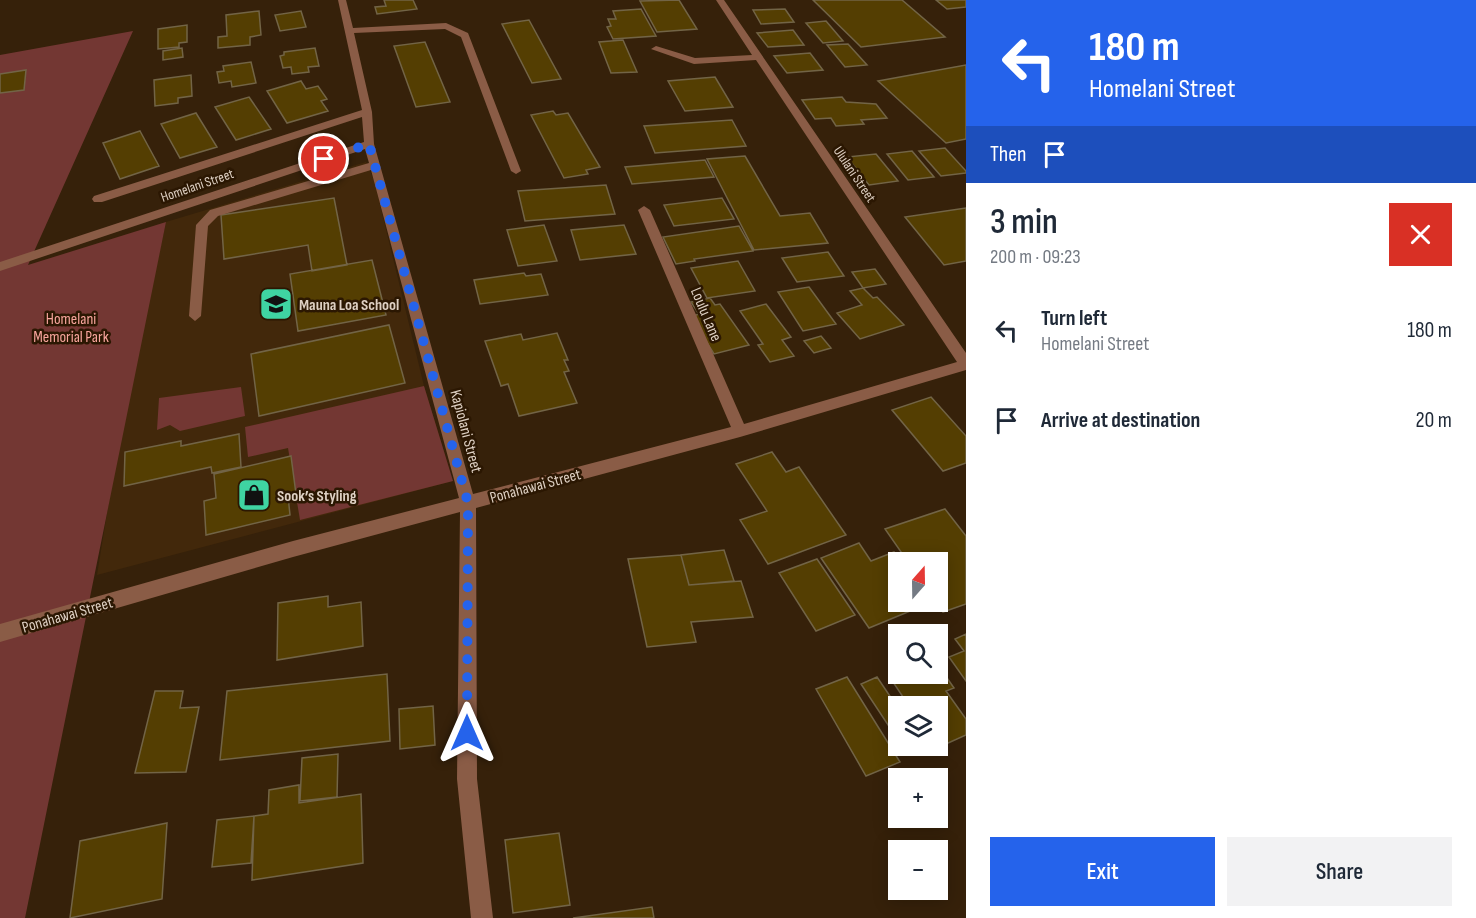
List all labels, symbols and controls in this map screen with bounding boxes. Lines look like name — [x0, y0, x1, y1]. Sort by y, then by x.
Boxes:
text: 180 m — [1089, 22, 1180, 73]
icon: left — [990, 24, 1068, 102]
text: Homelani Street — [1089, 73, 1235, 105]
pin — [298, 133, 349, 184]
icon: arrive — [1038, 138, 1071, 171]
text: Then — [990, 141, 1026, 168]
icon: arrive — [307, 142, 340, 175]
street label: Ululani Street — [830, 143, 879, 205]
street label: Homelani Street — [159, 165, 236, 206]
text: 3 min — [990, 201, 1058, 244]
button: close — [1389, 203, 1452, 266]
text: 200 m · 09:23 — [990, 245, 1081, 269]
street label: Loulu Lane — [686, 285, 725, 344]
school or university icon: Mauna Loa School — [258, 286, 294, 322]
place label: Mauna Loa School — [299, 296, 399, 315]
text: Turn left — [1041, 305, 1107, 332]
park label: Homelani Memorial Park — [33, 310, 109, 347]
icon: left — [990, 314, 1023, 347]
text: 180 m — [1407, 317, 1452, 344]
text: Homelani Street — [1041, 332, 1149, 356]
street label: Kapiolani Street — [445, 388, 486, 475]
icon: arrive — [990, 404, 1023, 437]
text: Arrive at destination — [1041, 407, 1200, 434]
text: 20 m — [1416, 407, 1452, 434]
street label: Ponahawai Street — [488, 465, 583, 508]
shop icon: Sook’s Styling — [236, 477, 272, 513]
place label: Sook’s Styling — [277, 487, 357, 506]
north arrow — [888, 552, 948, 612]
map controls — [888, 552, 948, 900]
street label: Ponahawai Street — [20, 593, 115, 637]
button: search — [888, 624, 948, 684]
button: layers — [888, 696, 948, 756]
position arrow — [435, 701, 499, 765]
button: + — [888, 768, 948, 828]
button: Exit — [990, 837, 1215, 906]
button: Share — [1227, 837, 1452, 906]
button: − — [888, 840, 948, 900]

